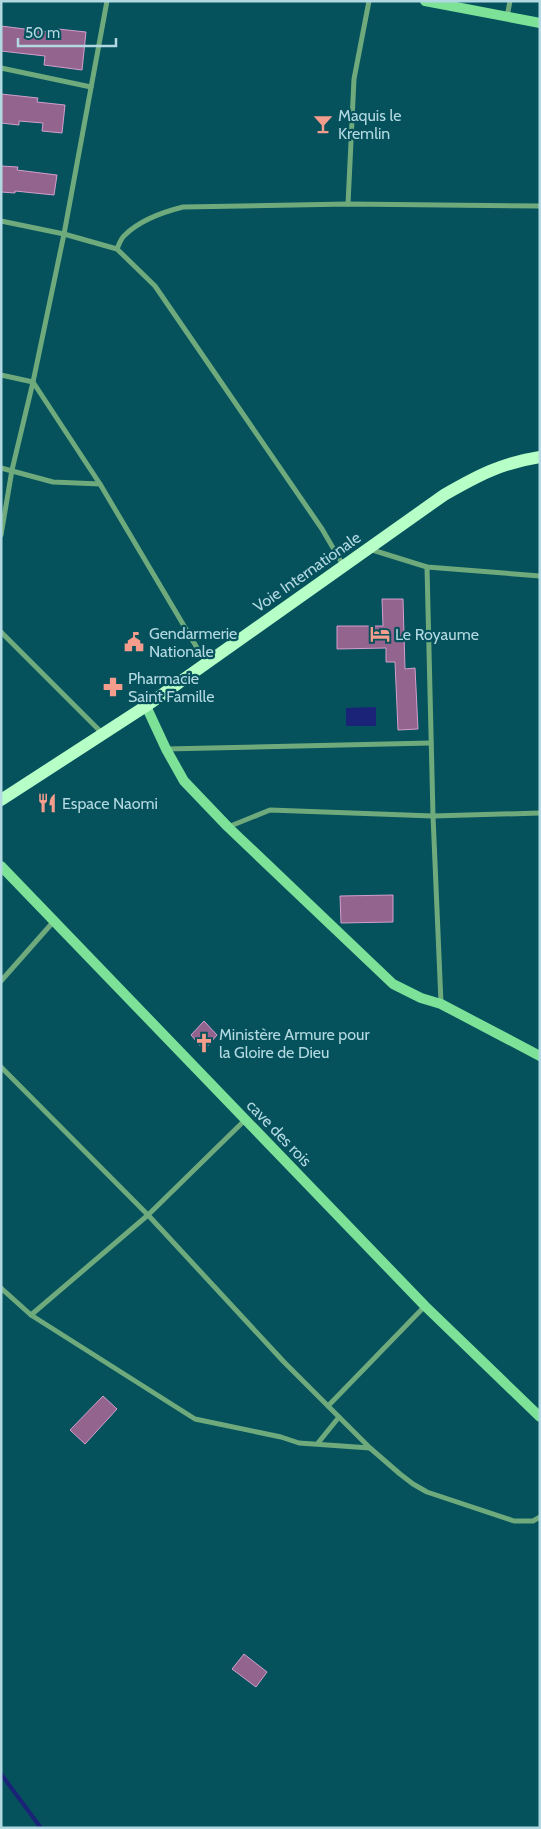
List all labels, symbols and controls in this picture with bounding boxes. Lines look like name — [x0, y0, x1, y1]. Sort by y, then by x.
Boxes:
scale bar — [18, 15, 115, 47]
text: 50 m — [25, 24, 60, 42]
place label: Maquis le Kremlin — [338, 106, 401, 143]
bar icon: Maquis le Kremlin — [312, 113, 334, 135]
street label: Voie Internationale — [250, 528, 364, 616]
hotel icon: Le Royaume — [369, 623, 391, 645]
place label: Gendarmerie Nationale — [149, 624, 237, 661]
place label: Le Royaume — [395, 625, 479, 644]
public building icon: Gendarmerie Nationale — [123, 631, 145, 653]
place label: Pharmacie Saint Famille — [128, 669, 214, 706]
pharmacy icon: Pharmacie Saint Famille — [102, 676, 124, 698]
restaurant icon: Espace Naomi — [36, 792, 58, 814]
place label: Espace Naomi — [62, 794, 158, 813]
place label: Ministère Armure pour la Gloire de Dieu — [219, 1025, 370, 1062]
church icon: Ministère Armure pour la Gloire de Dieu — [193, 1032, 215, 1054]
street label: cave des rois — [243, 1096, 316, 1170]

